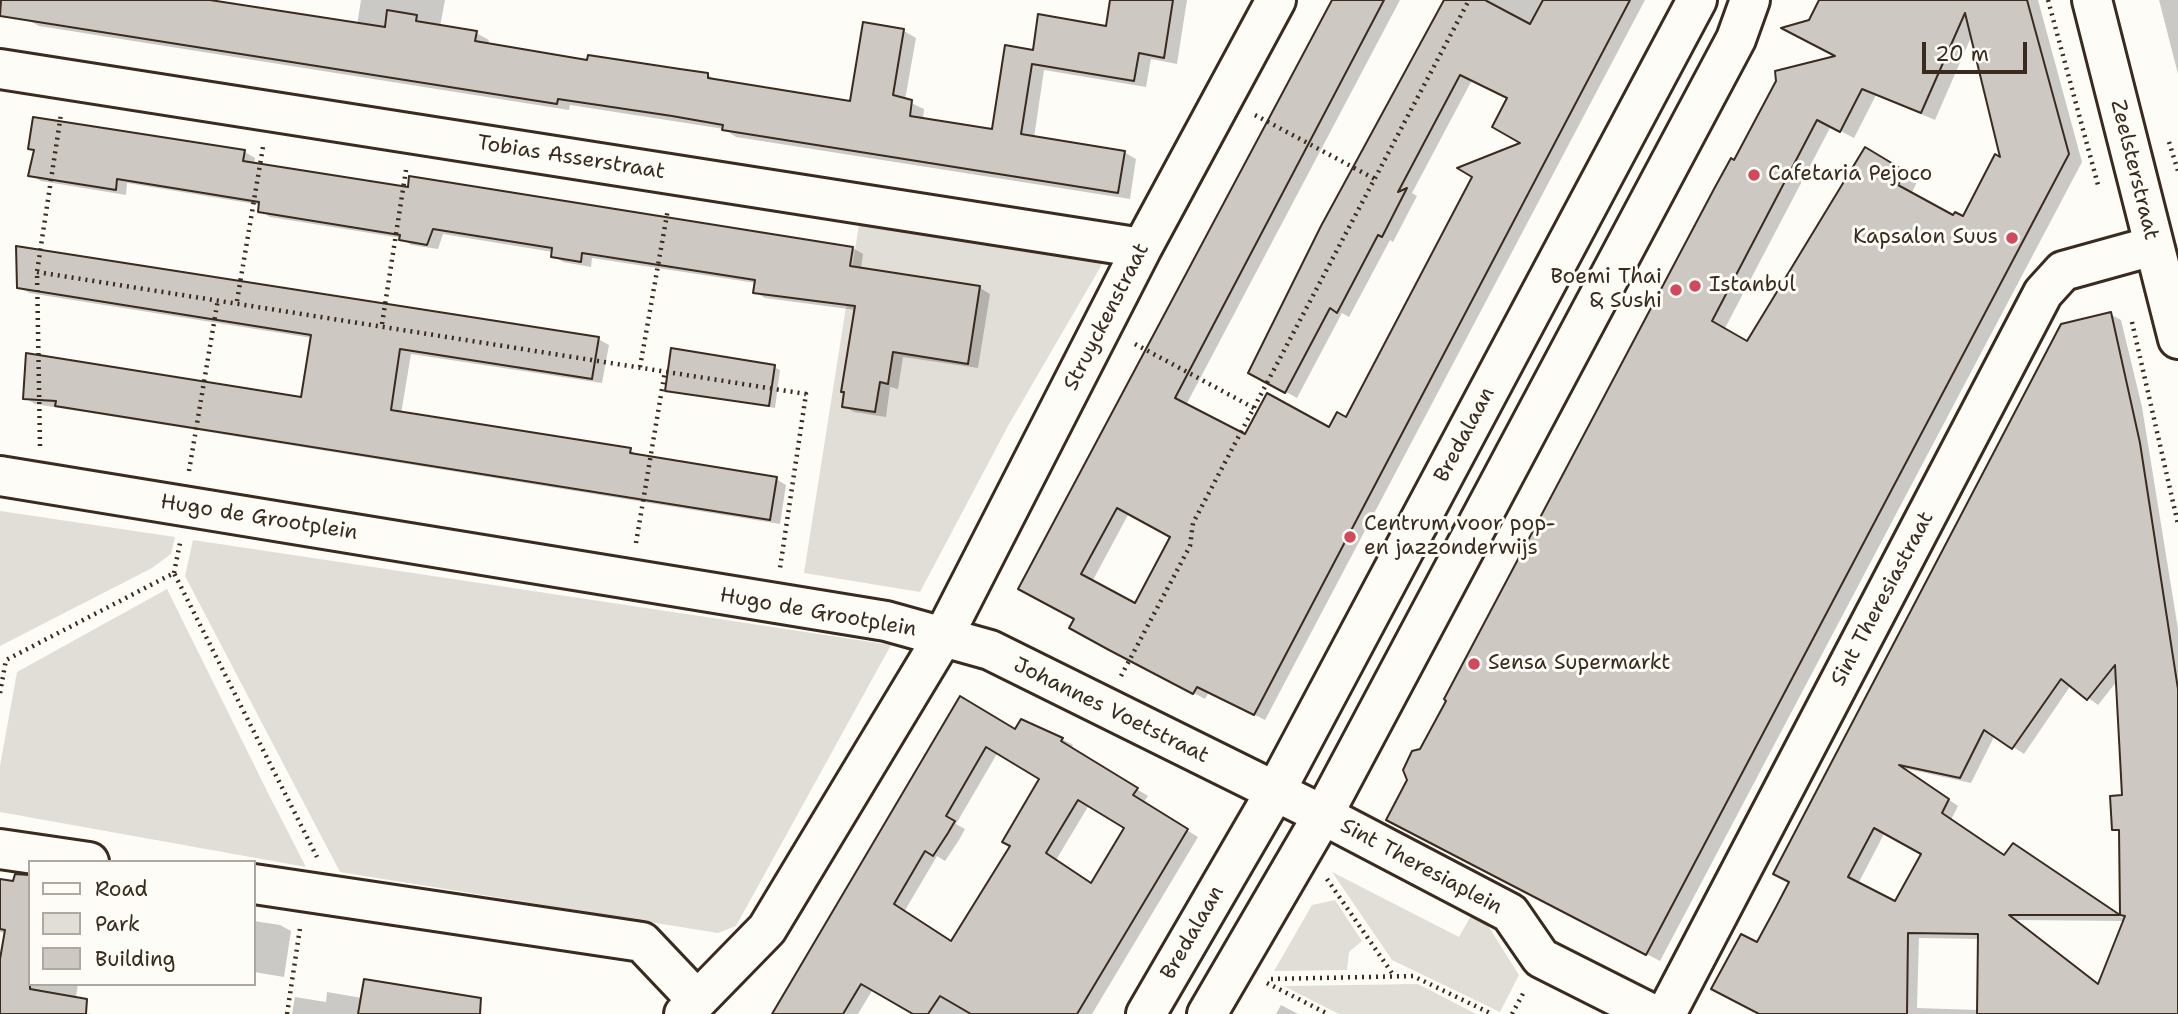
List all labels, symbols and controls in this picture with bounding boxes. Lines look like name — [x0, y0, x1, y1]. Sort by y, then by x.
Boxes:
scale bar — [1926, 28, 2031, 72]
text: 20 m — [1935, 40, 1989, 68]
street label: Zeelsterstraat — [2104, 97, 2164, 243]
street label: Tobias Asserstraat — [475, 131, 667, 185]
place label: Cafetaria Pejoco — [1768, 162, 1932, 188]
marker: Cafetaria Pejoco — [1746, 167, 1762, 183]
place label: Kapsalon Suus — [1853, 225, 1998, 251]
marker: Kapsalon Suus — [2004, 230, 2020, 246]
street label: Struyckenstraat — [1059, 239, 1155, 395]
place label: Boemi Thai & Sushi — [1550, 265, 1662, 315]
place label: Istanbul — [1709, 273, 1796, 299]
marker: Istanbul — [1687, 278, 1703, 294]
marker: Boemi Thai & Sushi — [1668, 282, 1684, 298]
street label: Bredalaan — [1429, 383, 1501, 487]
street label: Hugo de Grootplein — [159, 490, 359, 546]
street label: Sint Theresiastraat — [1826, 507, 1940, 691]
place label: Centrum voor pop- en jazzonderwijs — [1364, 512, 1556, 562]
marker: Centrum voor pop- en jazzonderwijs — [1342, 529, 1358, 545]
street label: Hugo de Grootplein — [718, 583, 918, 643]
place label: Sensa Supermarkt — [1488, 651, 1671, 677]
street label: Johannes Voetstraat — [1009, 653, 1213, 769]
marker: Sensa Supermarkt — [1466, 656, 1482, 672]
street label: Sint Theresiaplein — [1336, 814, 1506, 920]
legend — [28, 860, 256, 986]
text: Road — [95, 875, 148, 903]
street label: Bredalaan — [1156, 882, 1230, 984]
text: Park — [95, 910, 140, 938]
text: Building — [95, 945, 175, 973]

